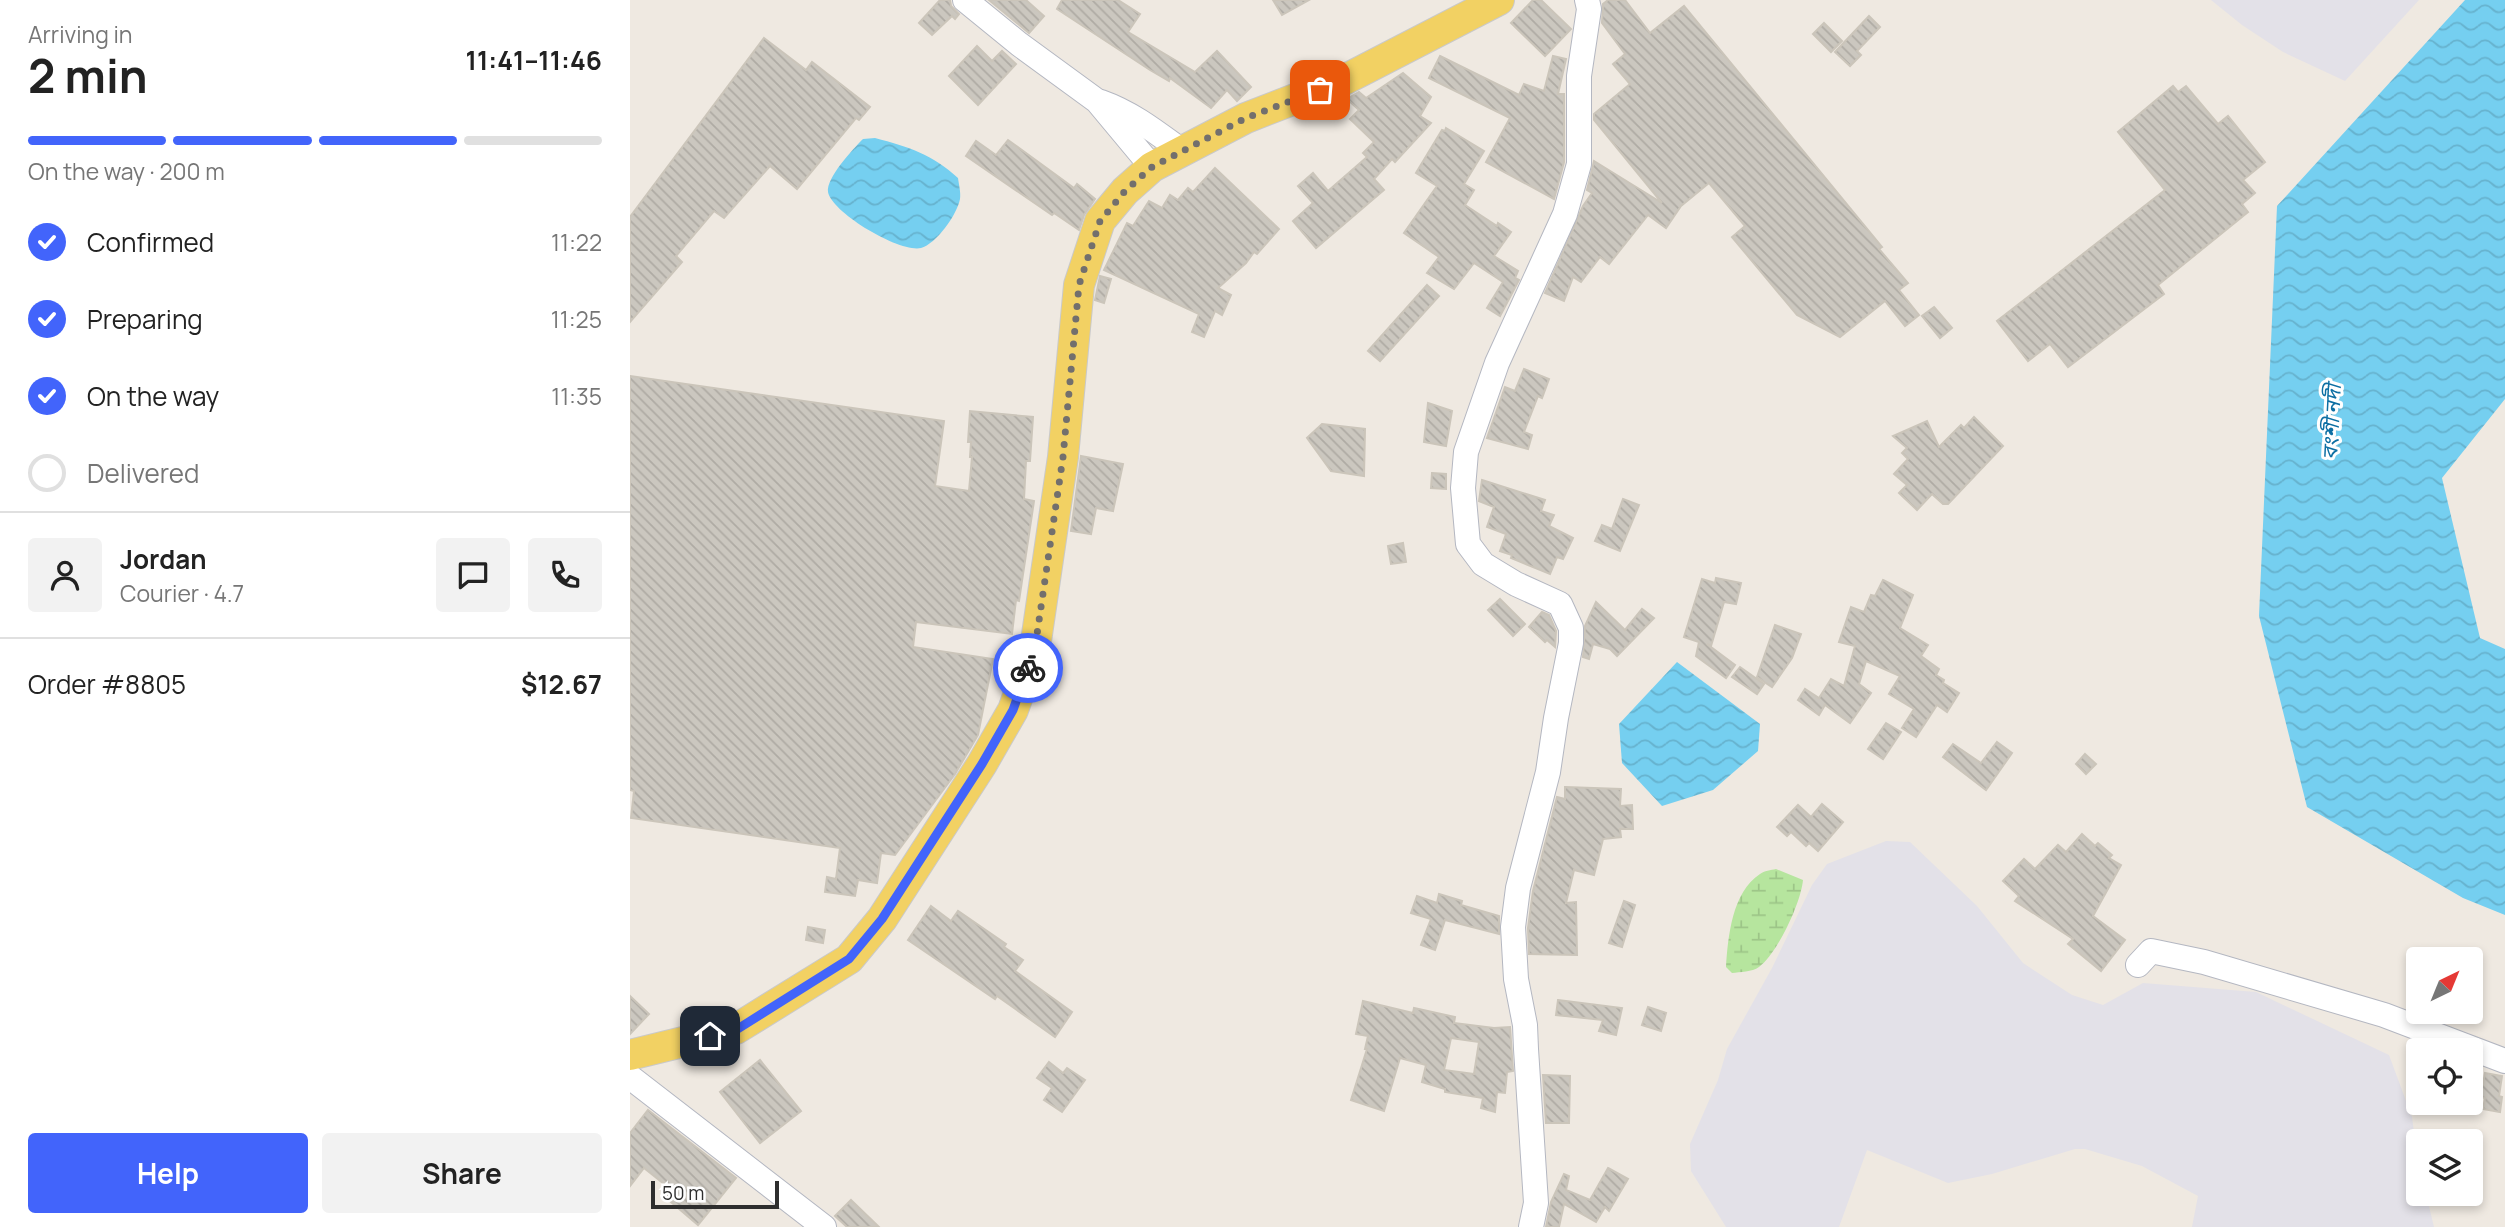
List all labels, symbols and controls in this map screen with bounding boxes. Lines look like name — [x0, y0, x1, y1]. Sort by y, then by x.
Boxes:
text: Arriving in — [28, 18, 133, 50]
text: 11:41–11:46 — [466, 42, 602, 78]
text: 2 min — [28, 44, 148, 107]
pin — [1290, 60, 1350, 120]
icon: bag — [1301, 71, 1339, 109]
text: On the way · 200 m — [28, 155, 225, 187]
icon: check — [28, 223, 66, 261]
text: Confirmed — [87, 224, 214, 260]
text: 11:22 — [551, 226, 602, 258]
icon: check — [28, 300, 66, 338]
text: Preparing — [87, 301, 203, 337]
text: 11:25 — [551, 303, 602, 335]
icon: check — [28, 377, 66, 415]
text: On the way — [87, 378, 219, 414]
water label: বংশী নদী — [2315, 379, 2347, 460]
text: 11:35 — [551, 380, 602, 412]
text: Delivered — [87, 455, 199, 491]
button: person — [28, 538, 102, 612]
button: chat — [436, 538, 510, 612]
button: phone — [528, 538, 602, 612]
text: Jordan — [120, 541, 206, 577]
text: Courier · 4.7 — [120, 577, 244, 609]
courier — [993, 633, 1063, 703]
icon: bike — [1009, 649, 1047, 687]
text: Order #8805 — [28, 666, 186, 702]
text: $12.67 — [521, 666, 602, 702]
north arrow — [2406, 947, 2483, 1024]
map controls — [2406, 947, 2483, 1206]
pin — [680, 1006, 740, 1066]
icon: home — [691, 1017, 729, 1055]
button: locate — [2406, 1038, 2483, 1115]
button: layers — [2406, 1129, 2483, 1206]
button: Help — [28, 1133, 308, 1213]
button: Share — [322, 1133, 602, 1213]
scale bar — [651, 1178, 779, 1210]
text: 50 m — [662, 1180, 704, 1206]

